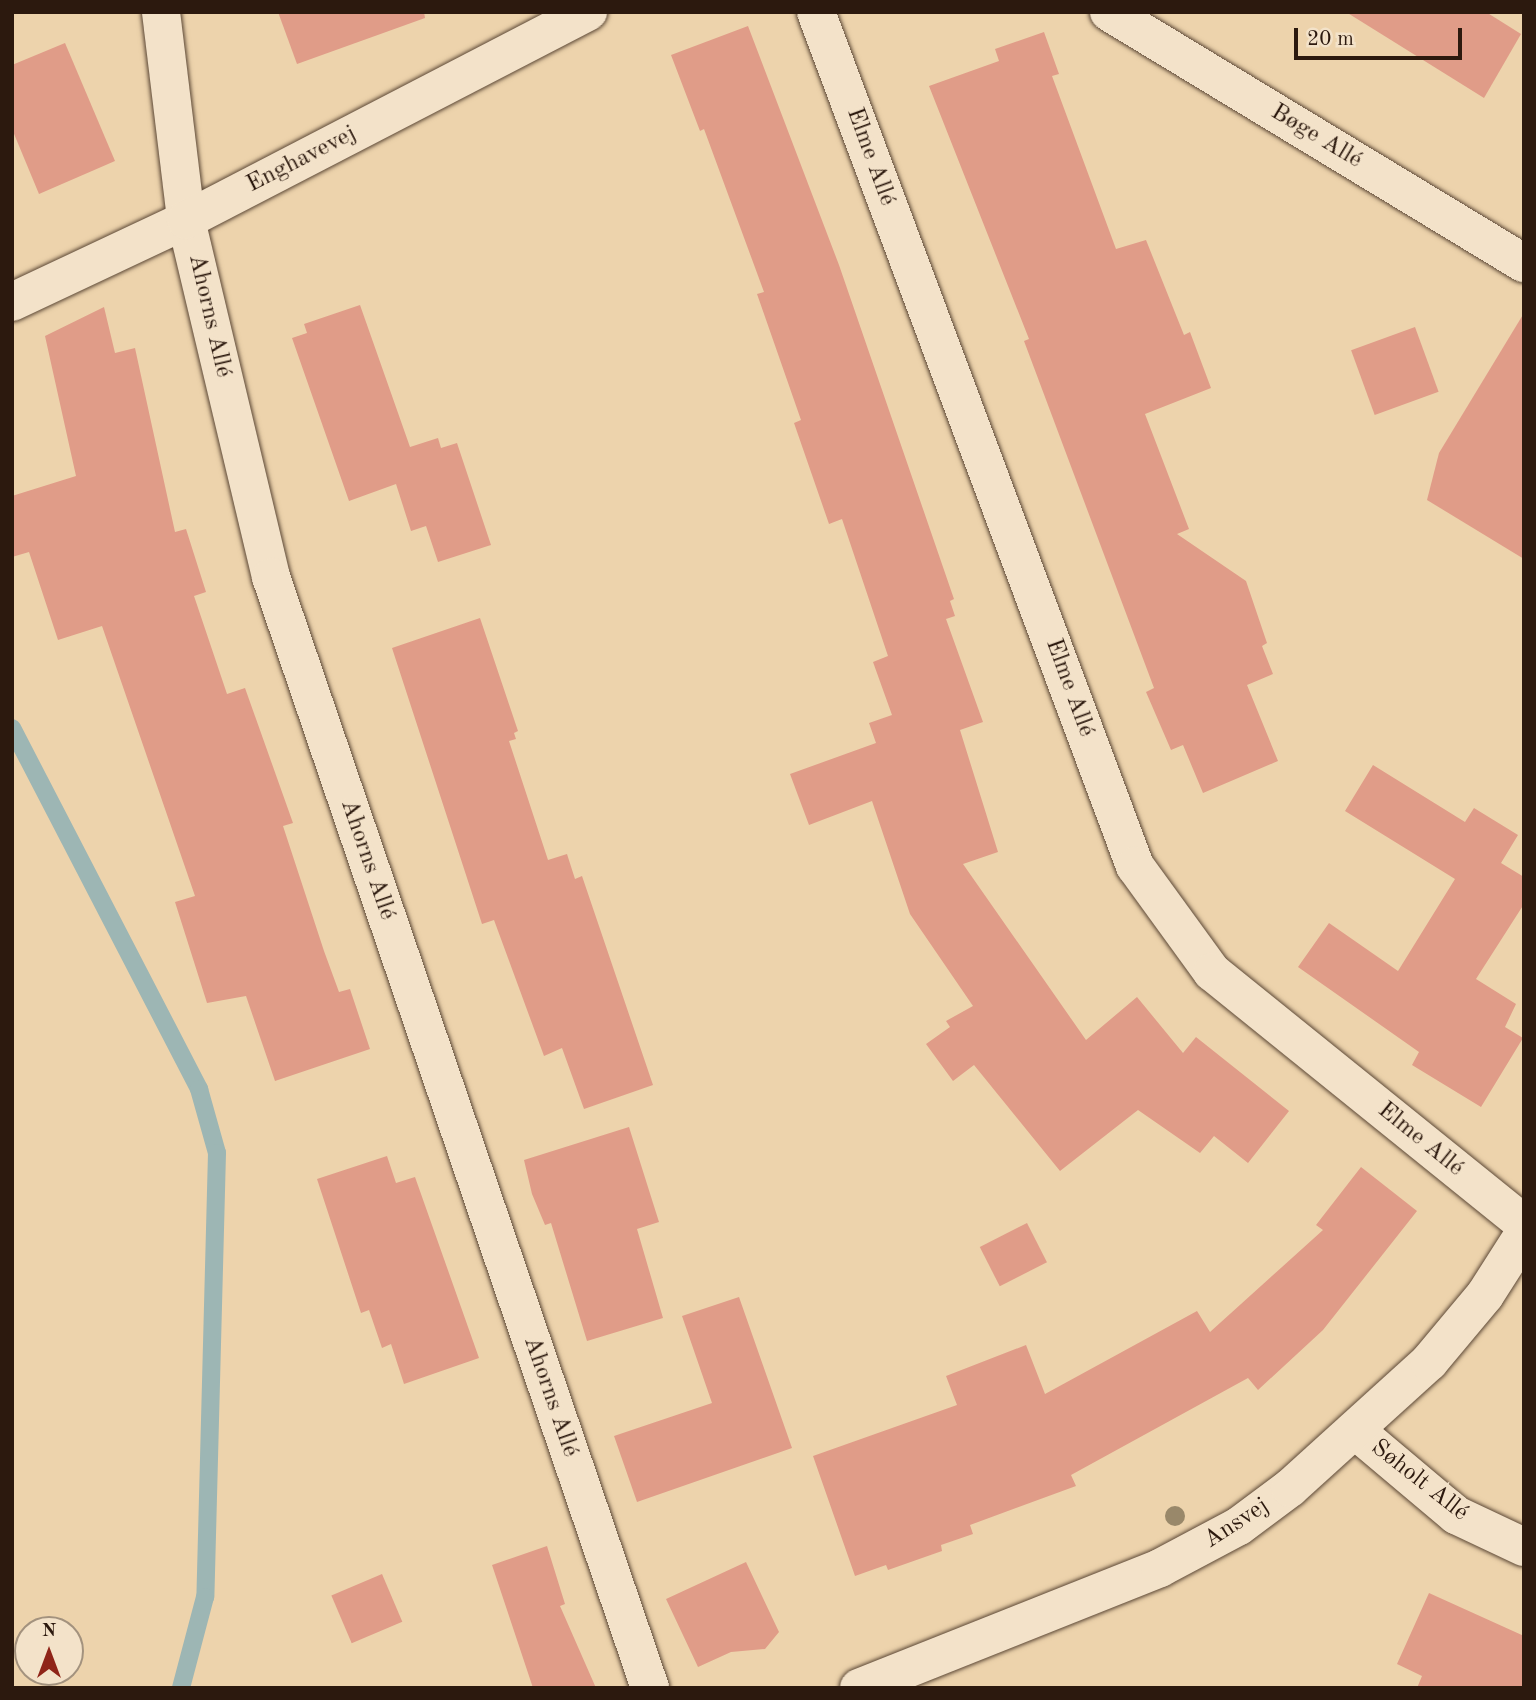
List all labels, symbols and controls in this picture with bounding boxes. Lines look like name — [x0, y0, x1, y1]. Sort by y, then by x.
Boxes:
scale bar — [1298, 14, 1466, 58]
text: 20 m — [1307, 29, 1354, 50]
street label: Bøge Allé — [1265, 99, 1367, 175]
street label: Elme Allé — [839, 104, 901, 210]
street label: Enghavevej — [242, 120, 362, 200]
street label: Ahorns Allé — [181, 252, 237, 380]
street label: Elme Allé — [1038, 635, 1100, 741]
street label: Ahorns Allé — [333, 796, 401, 924]
street label: Elme Allé — [1371, 1097, 1469, 1183]
street label: Ahorns Allé — [516, 1333, 584, 1461]
street label: Søholt Allé — [1365, 1434, 1473, 1528]
street label: Ansvej — [1199, 1492, 1275, 1556]
north arrow — [14, 1616, 84, 1686]
text: N — [42, 1622, 56, 1641]

